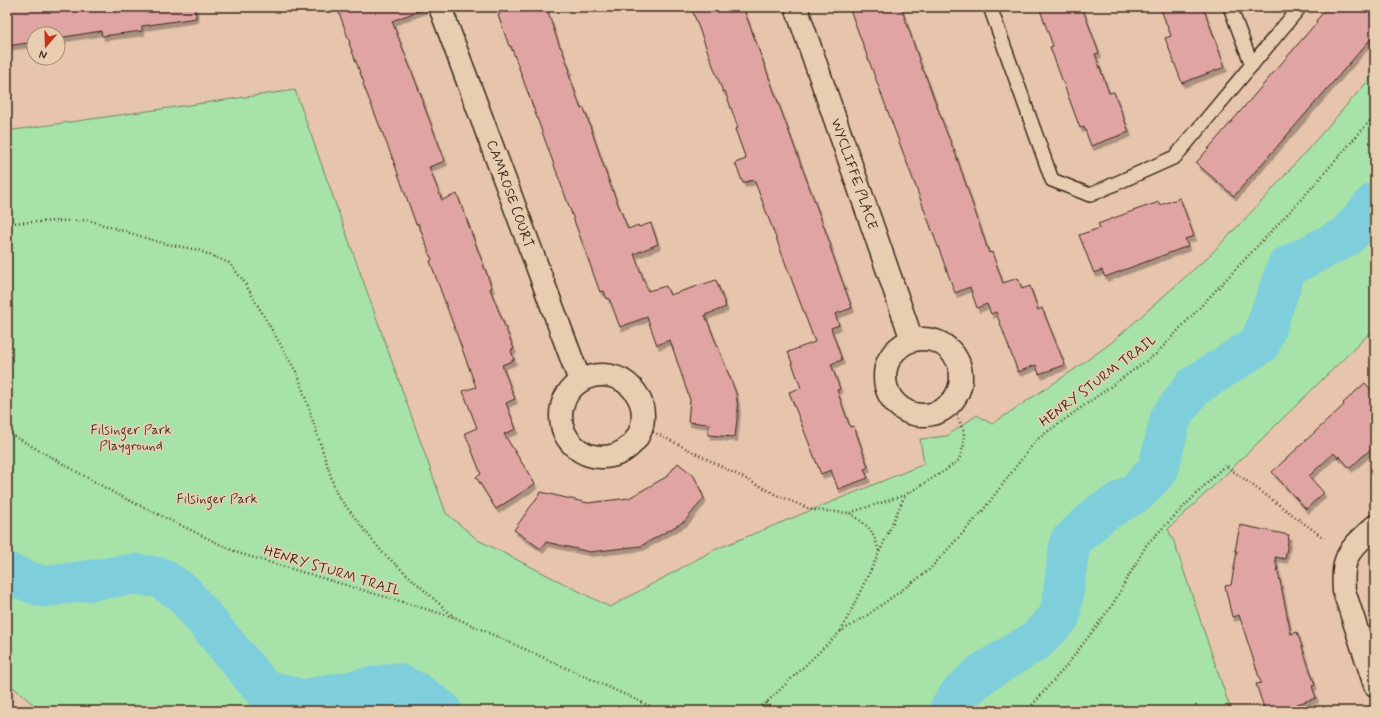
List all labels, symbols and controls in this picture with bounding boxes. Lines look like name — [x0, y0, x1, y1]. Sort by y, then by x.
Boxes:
north arrow — [26, 26, 66, 66]
text: N — [37, 47, 49, 62]
street label: WYCLIFFE PLACE — [826, 116, 882, 232]
street label: CAMROSE COURT — [482, 138, 538, 250]
street label: HENRY STURM TRAIL — [1036, 331, 1160, 431]
park label: Filsinger Park Playground — [90, 421, 172, 455]
park label: Filsinger Park — [176, 490, 258, 510]
street label: HENRY STURM TRAIL — [262, 542, 402, 600]

